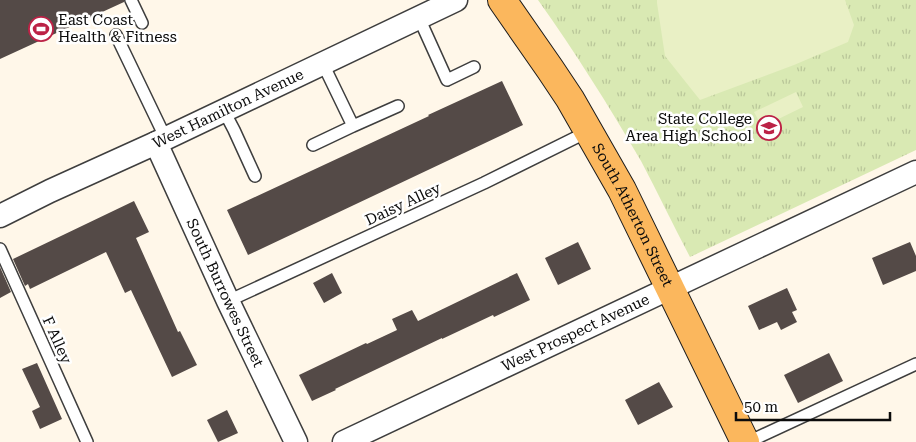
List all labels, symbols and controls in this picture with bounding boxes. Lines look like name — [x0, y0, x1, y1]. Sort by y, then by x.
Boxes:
place label: East Coast Health & Fitness — [58, 11, 177, 46]
sports icon: East Coast Health & Fitness — [28, 16, 54, 42]
street label: West Hamilton Avenue — [150, 65, 306, 152]
place label: State College Area High School — [625, 110, 752, 145]
school or university icon: State College Area High School — [756, 115, 782, 141]
street label: South Atherton Street — [588, 140, 677, 290]
street label: Daisy Alley — [362, 179, 444, 229]
street label: South Burrowes Street — [183, 216, 268, 370]
street label: West Prospect Avenue — [499, 290, 652, 375]
street label: F Alley — [39, 314, 75, 366]
scale bar — [736, 390, 890, 422]
text: 50 m — [744, 398, 779, 416]

